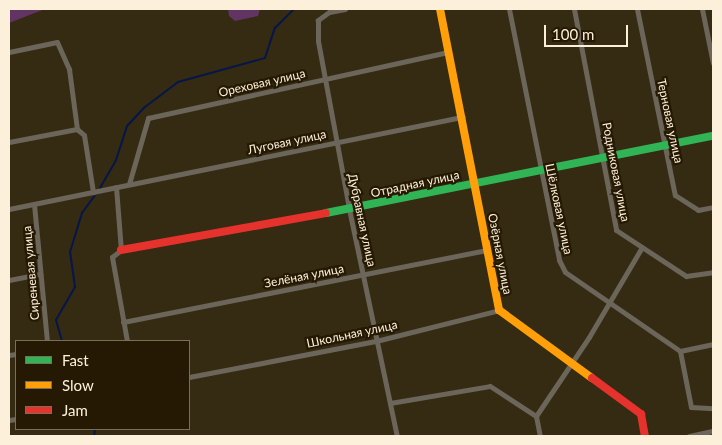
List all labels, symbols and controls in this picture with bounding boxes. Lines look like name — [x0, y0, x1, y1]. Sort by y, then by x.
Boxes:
scale bar — [547, 15, 631, 47]
text: 100 m — [552, 25, 594, 43]
street label: Ореховая улица — [217, 66, 307, 100]
street label: Терновая улица — [654, 77, 686, 165]
street label: Родниковая улица — [599, 121, 633, 223]
street label: Луговая улица — [246, 127, 328, 157]
street label: Шёлковая улица — [542, 162, 576, 256]
street label: Отрадная улица — [369, 168, 461, 200]
street label: Дубравная улица — [345, 172, 379, 268]
street label: Озёрная улица — [485, 212, 515, 296]
street label: Сиреневая улица — [20, 225, 42, 321]
street label: Зелёная улица — [263, 261, 345, 291]
street label: Школьная улица — [305, 317, 399, 351]
legend — [15, 340, 190, 430]
text: Fast — [62, 351, 89, 369]
text: Slow — [62, 376, 94, 394]
text: Jam — [62, 401, 88, 419]

